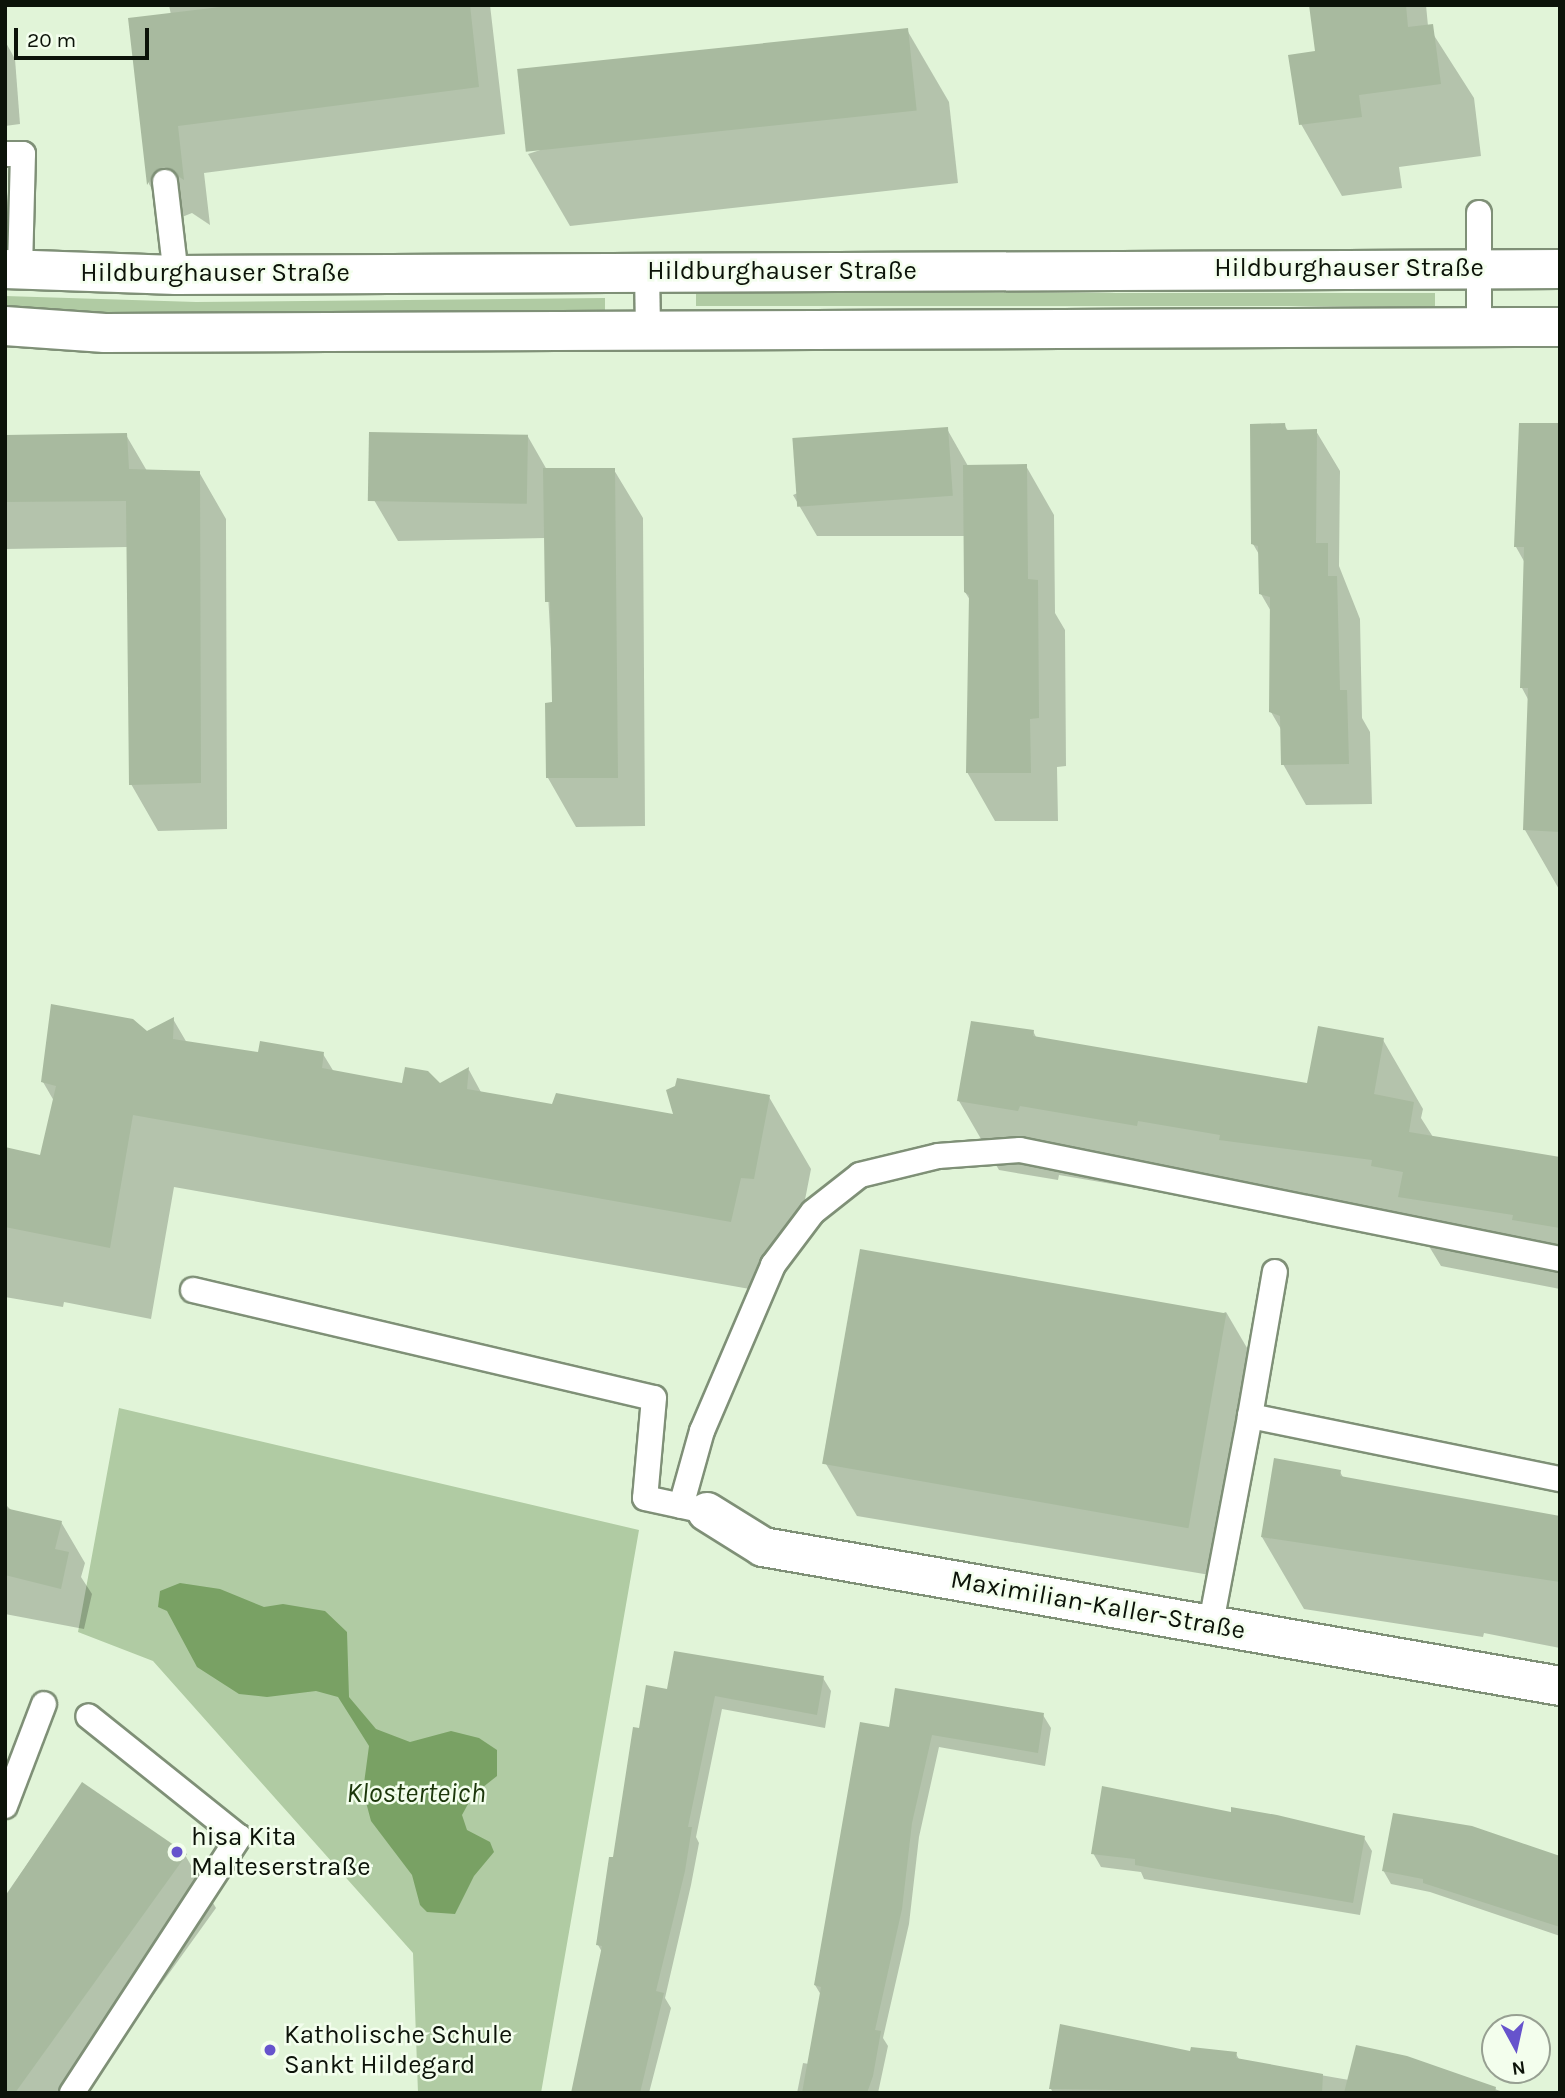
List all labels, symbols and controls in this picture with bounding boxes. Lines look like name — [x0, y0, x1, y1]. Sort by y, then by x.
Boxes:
scale bar — [18, 14, 152, 58]
text: 20 m — [27, 28, 76, 52]
street label: Hildburghauser Straße — [1214, 252, 1484, 284]
street label: Hildburghauser Straße — [647, 255, 917, 287]
street label: Hildburghauser Straße — [80, 257, 350, 289]
street label: Maximilian-Kaller-Straße — [948, 1564, 1248, 1646]
water label: Klosterteich — [346, 1776, 486, 1810]
place label: hisa Kita Malteserstraße — [191, 1821, 371, 1882]
marker: hisa Kita Malteserstraße — [169, 1844, 185, 1860]
north arrow — [1481, 2014, 1551, 2084]
place label: Katholische Schule Sankt Hildegard — [284, 2019, 512, 2080]
marker: Katholische Schule Sankt Hildegard — [262, 2042, 278, 2058]
text: N — [1510, 2056, 1527, 2080]

